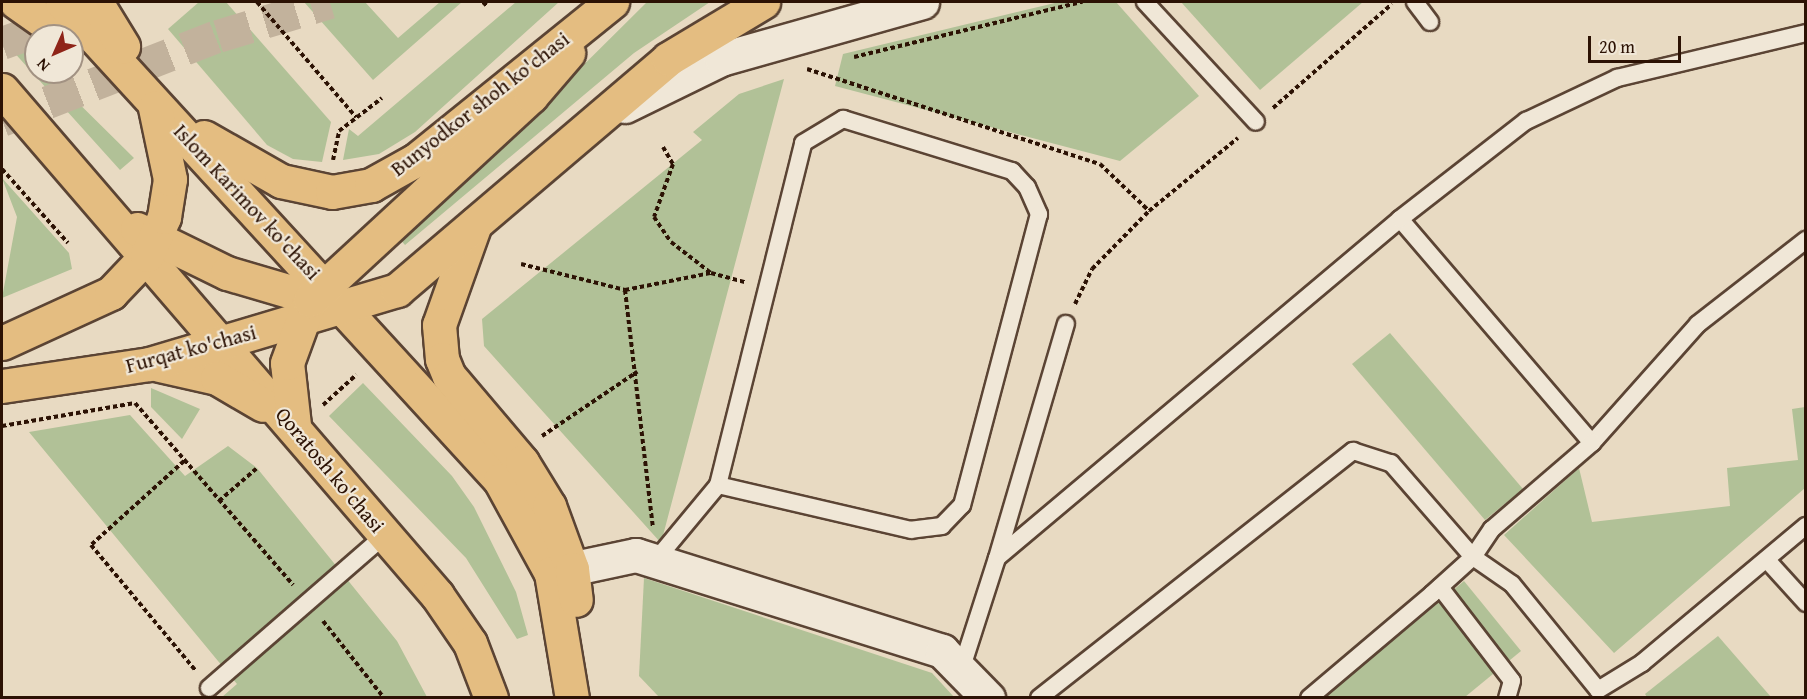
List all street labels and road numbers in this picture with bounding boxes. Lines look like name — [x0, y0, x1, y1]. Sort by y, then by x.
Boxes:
street label: Bunyodkor shoh ko'chasi — [386, 26, 574, 182]
street label: Islom Karimov ko'chasi — [168, 119, 326, 285]
street label: Furqat ko'chasi — [123, 319, 259, 379]
street label: Qoratosh ko'chasi — [270, 402, 390, 538]

